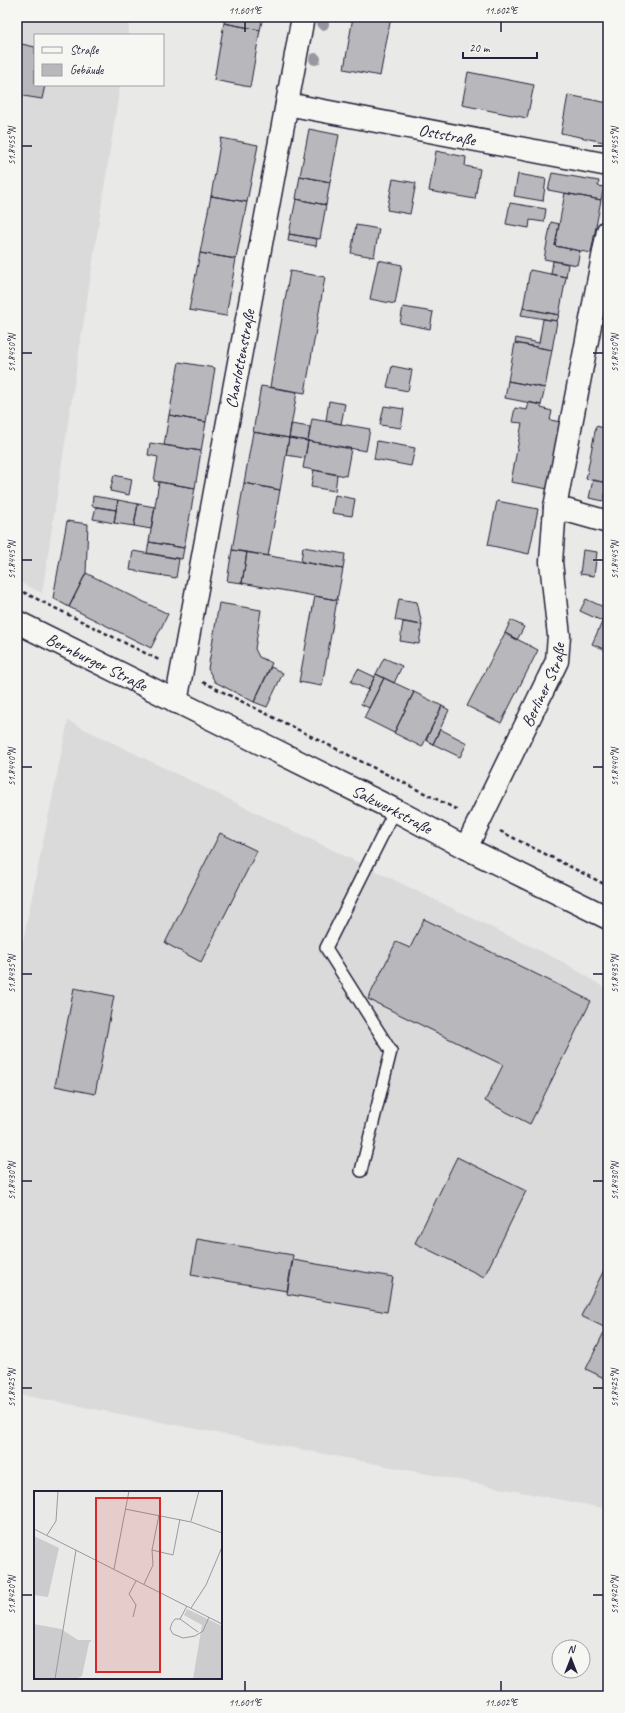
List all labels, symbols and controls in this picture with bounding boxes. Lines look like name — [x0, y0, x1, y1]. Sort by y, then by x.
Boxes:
text: 11.601°E — [229, 4, 263, 17]
text: 11.602°E — [485, 4, 519, 17]
legend — [34, 34, 164, 86]
scale bar — [463, 34, 537, 60]
text: 20 m — [469, 40, 491, 56]
text: Straße — [70, 42, 99, 58]
text: Gebäude — [70, 62, 104, 78]
street label: Oststraße — [417, 119, 479, 151]
text: 51.8455°N — [5, 125, 18, 165]
text: 51.8455°N — [608, 125, 621, 165]
street label: Charlottenstraße — [221, 306, 260, 410]
text: 51.8450°N — [5, 332, 18, 372]
text: 51.8450°N — [608, 332, 621, 372]
text: 51.8445°N — [5, 539, 18, 579]
text: 51.8445°N — [608, 539, 621, 579]
street label: Bernburger Straße — [43, 628, 152, 697]
street label: Berliner Straße — [517, 641, 570, 730]
text: 51.8440°N — [5, 746, 18, 786]
text: 51.8440°N — [608, 746, 621, 786]
street label: Salzwerkstraße — [348, 780, 437, 839]
text: 51.8435°N — [5, 953, 18, 993]
text: 51.8435°N — [608, 953, 621, 993]
text: 51.8430°N — [5, 1160, 18, 1200]
text: 51.8430°N — [608, 1160, 621, 1200]
text: 51.8425°N — [5, 1367, 18, 1407]
text: 51.8425°N — [608, 1367, 621, 1407]
inset map — [34, 1491, 222, 1679]
text: 51.8420°N — [5, 1574, 18, 1614]
text: 51.8420°N — [608, 1574, 621, 1614]
north arrow — [551, 1639, 591, 1679]
text: N — [568, 1642, 577, 1656]
text: 11.601°E — [229, 1696, 263, 1709]
text: 11.602°E — [485, 1696, 519, 1709]

